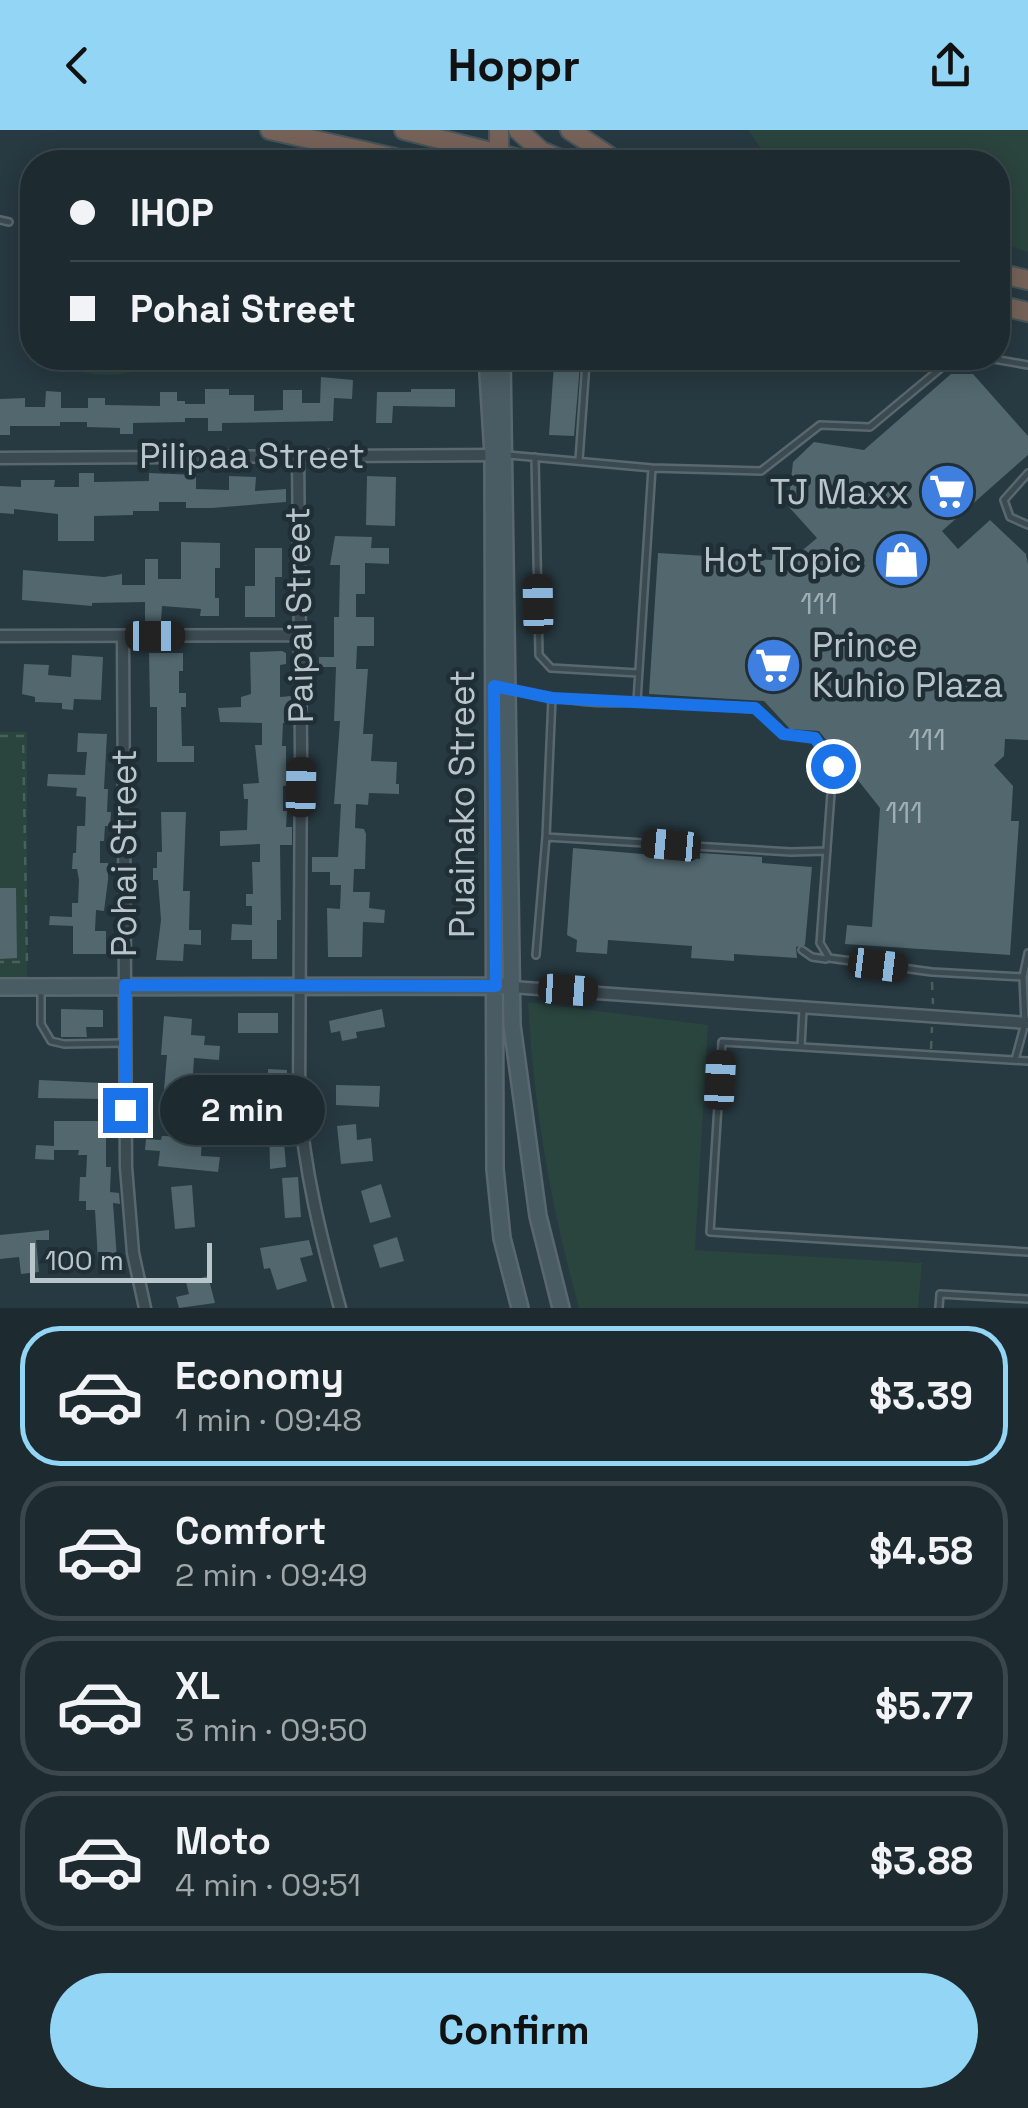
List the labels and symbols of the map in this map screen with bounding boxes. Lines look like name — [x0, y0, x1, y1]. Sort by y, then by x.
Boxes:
street label: Pilipaa Street — [139, 434, 365, 478]
supermarket icon: TJ Maxx — [918, 462, 978, 522]
place label: TJ Maxx — [770, 470, 909, 514]
street label: Paipai Street — [275, 506, 323, 724]
shop icon: Hot Topic — [871, 530, 931, 590]
place label: Hot Topic — [703, 538, 862, 582]
car — [522, 574, 554, 634]
house number: 111 — [800, 584, 838, 623]
car — [125, 621, 185, 651]
place label: Prince Kuhio Plaza — [812, 623, 1003, 707]
supermarket icon: Prince Kuhio Plaza — [743, 635, 803, 695]
street label: Puainako Street — [440, 670, 484, 938]
house number: 111 — [908, 720, 946, 759]
route start — [811, 744, 856, 789]
street label: Pohai Street — [102, 749, 146, 957]
car — [285, 757, 317, 817]
house number: 111 — [885, 793, 923, 832]
car — [640, 827, 702, 863]
car — [846, 946, 910, 984]
car — [537, 973, 599, 1007]
car — [703, 1049, 737, 1111]
callout: 2 min — [160, 1075, 325, 1145]
route end — [103, 1088, 148, 1133]
scale bar — [30, 1238, 212, 1282]

